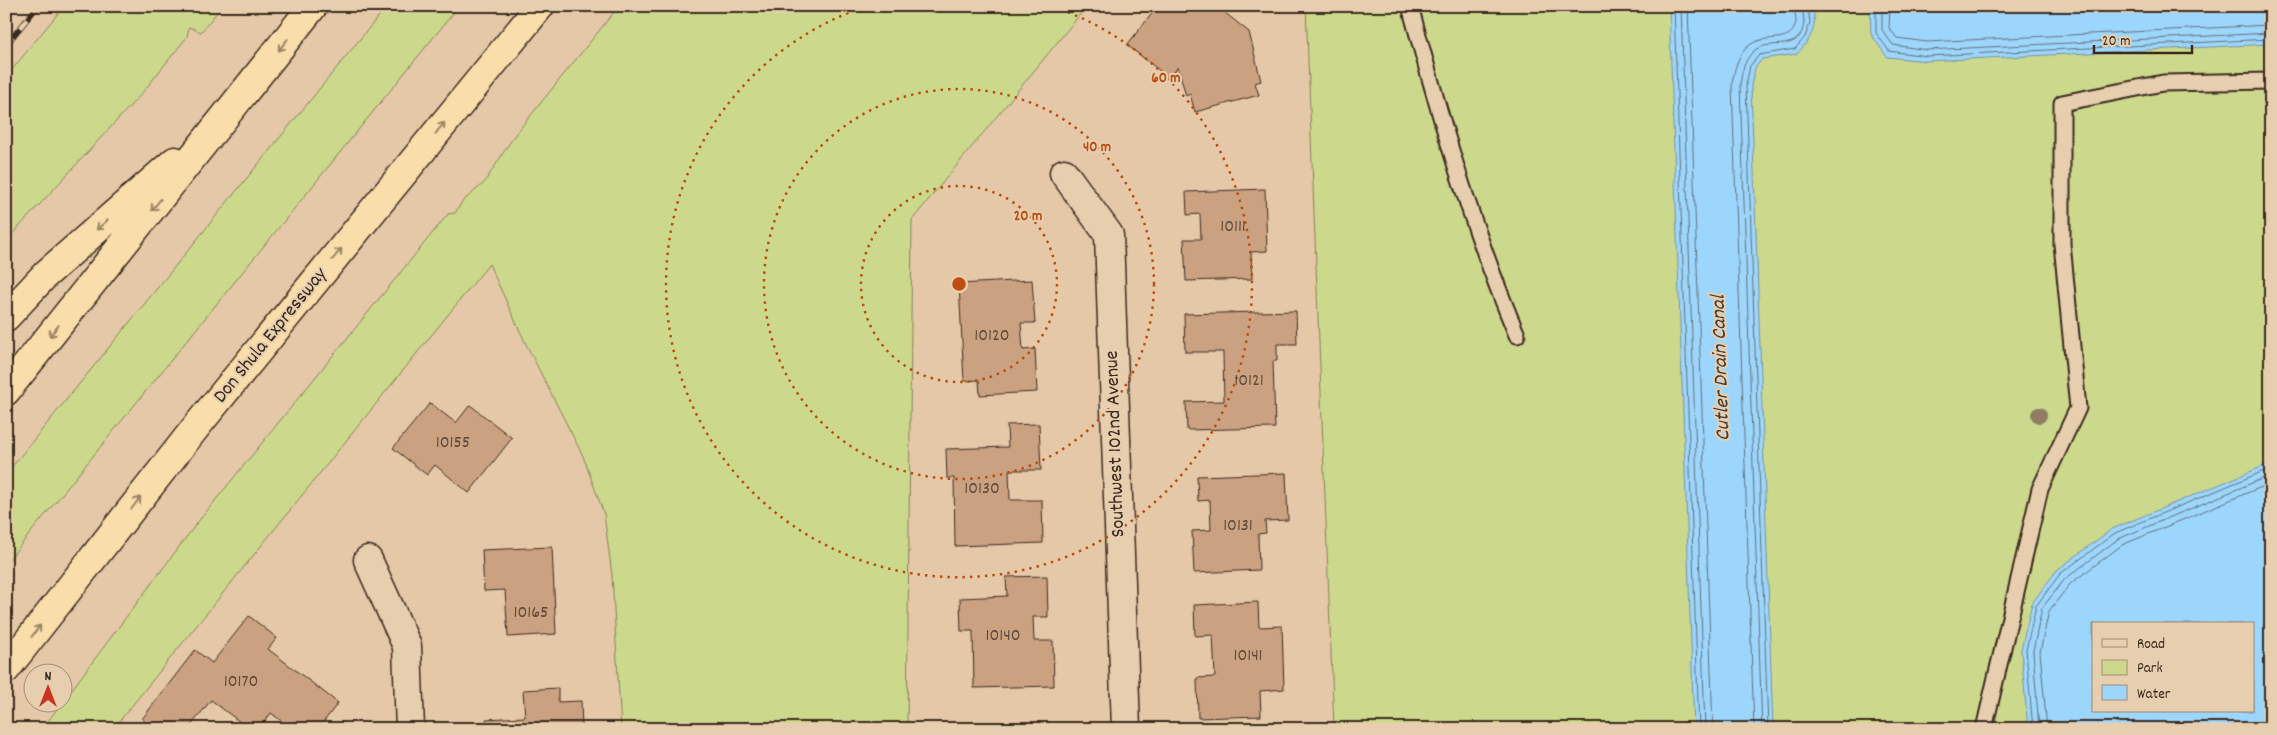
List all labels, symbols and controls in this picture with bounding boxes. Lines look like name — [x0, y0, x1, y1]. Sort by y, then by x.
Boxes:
scale bar — [2094, 22, 2192, 54]
text: 20 m — [2102, 31, 2130, 53]
one-way arrow — [278, 38, 289, 51]
text: 60 m — [1151, 68, 1181, 90]
one-way arrow — [435, 122, 446, 135]
text: 40 m — [1083, 137, 1111, 159]
one-way arrow — [150, 198, 161, 211]
text: 20 m — [1014, 206, 1042, 228]
house number: 10111 — [1220, 215, 1246, 240]
one-way arrow — [95, 220, 108, 231]
one-way arrow — [332, 248, 343, 261]
street label: Don Shula Expressway — [207, 261, 335, 410]
centre of rings — [950, 275, 968, 293]
water label: Cutler Drain Canal — [1704, 293, 1740, 441]
house number: 10120 — [974, 324, 1010, 349]
one-way arrow — [48, 325, 59, 338]
street label: Southwest 102nd Avenue — [1099, 350, 1133, 538]
house number: 10121 — [1234, 369, 1264, 394]
house number: 10155 — [436, 431, 470, 456]
house number: 10130 — [964, 477, 1000, 502]
one-way arrow — [131, 497, 142, 510]
house number: 10131 — [1223, 514, 1253, 539]
house number: 10165 — [514, 601, 548, 626]
legend — [2092, 622, 2254, 712]
house number: 10140 — [986, 624, 1020, 649]
one-way arrow — [31, 625, 42, 638]
text: Road — [2137, 634, 2165, 656]
house number: 10141 — [1233, 644, 1263, 669]
text: Park — [2137, 658, 2163, 680]
north arrow — [22, 662, 72, 712]
text: N — [45, 667, 52, 687]
house number: 10170 — [224, 670, 258, 695]
text: Water — [2137, 684, 2171, 706]

